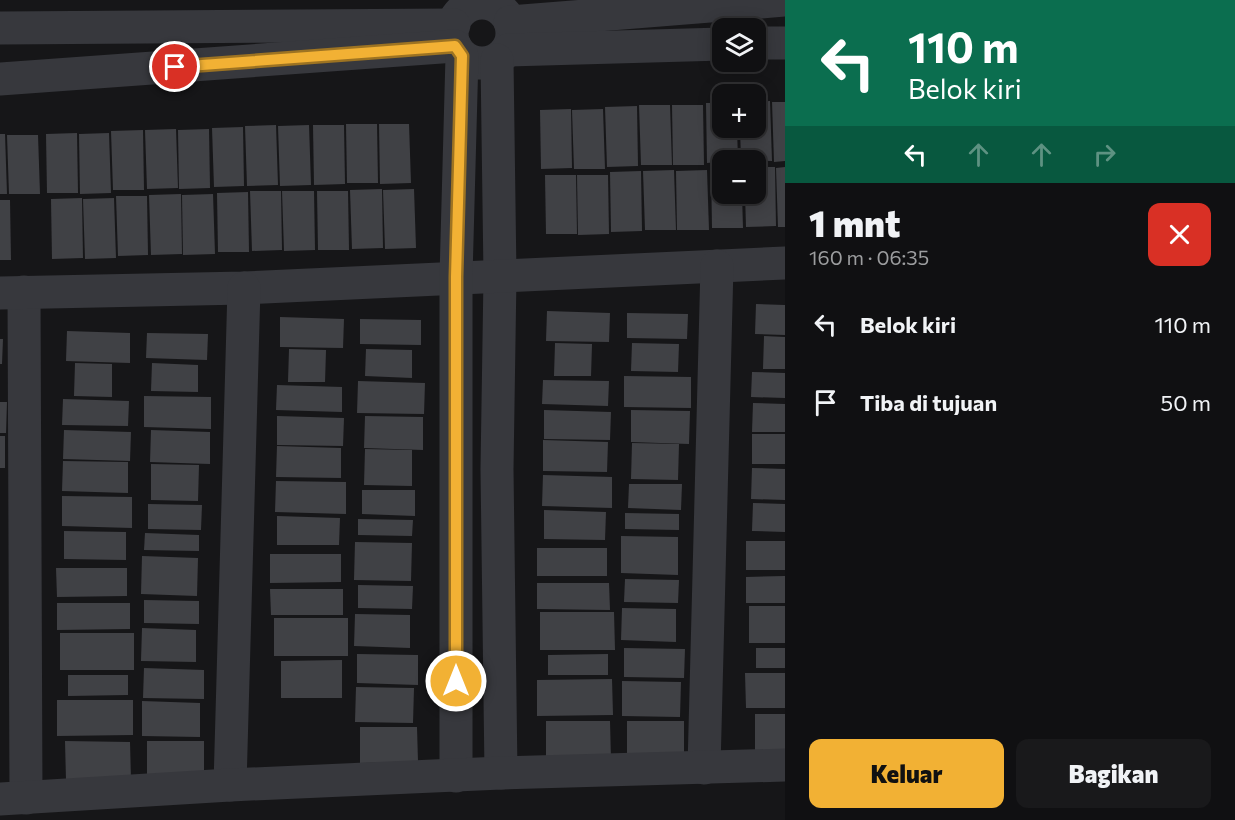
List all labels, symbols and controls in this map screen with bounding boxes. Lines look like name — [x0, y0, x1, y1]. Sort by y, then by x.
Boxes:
map controls — [712, 18, 766, 204]
button: layers — [712, 18, 766, 72]
text: 110 m — [908, 20, 1019, 72]
icon: left — [809, 24, 887, 102]
pin — [149, 41, 200, 92]
icon: arrive — [158, 50, 191, 83]
text: Belok kiri — [908, 72, 1022, 105]
button: + — [712, 84, 766, 138]
icon: left — [899, 138, 932, 171]
icon: ahead — [962, 138, 995, 171]
icon: ahead — [1025, 138, 1058, 171]
icon: right — [1088, 138, 1121, 171]
button: − — [712, 150, 766, 204]
text: 1 mnt — [809, 200, 900, 244]
button: close — [1148, 203, 1211, 266]
text: 160 m · 06:35 — [809, 245, 929, 269]
icon: left — [809, 308, 842, 341]
text: Belok kiri — [860, 311, 956, 338]
text: 110 m — [1154, 311, 1211, 338]
icon: arrive — [809, 386, 842, 419]
text: Tiba di tujuan — [860, 389, 997, 416]
text: 50 m — [1161, 389, 1211, 416]
position arrow — [424, 649, 488, 713]
button: Keluar — [809, 739, 1004, 808]
button: Bagikan — [1016, 739, 1211, 808]

